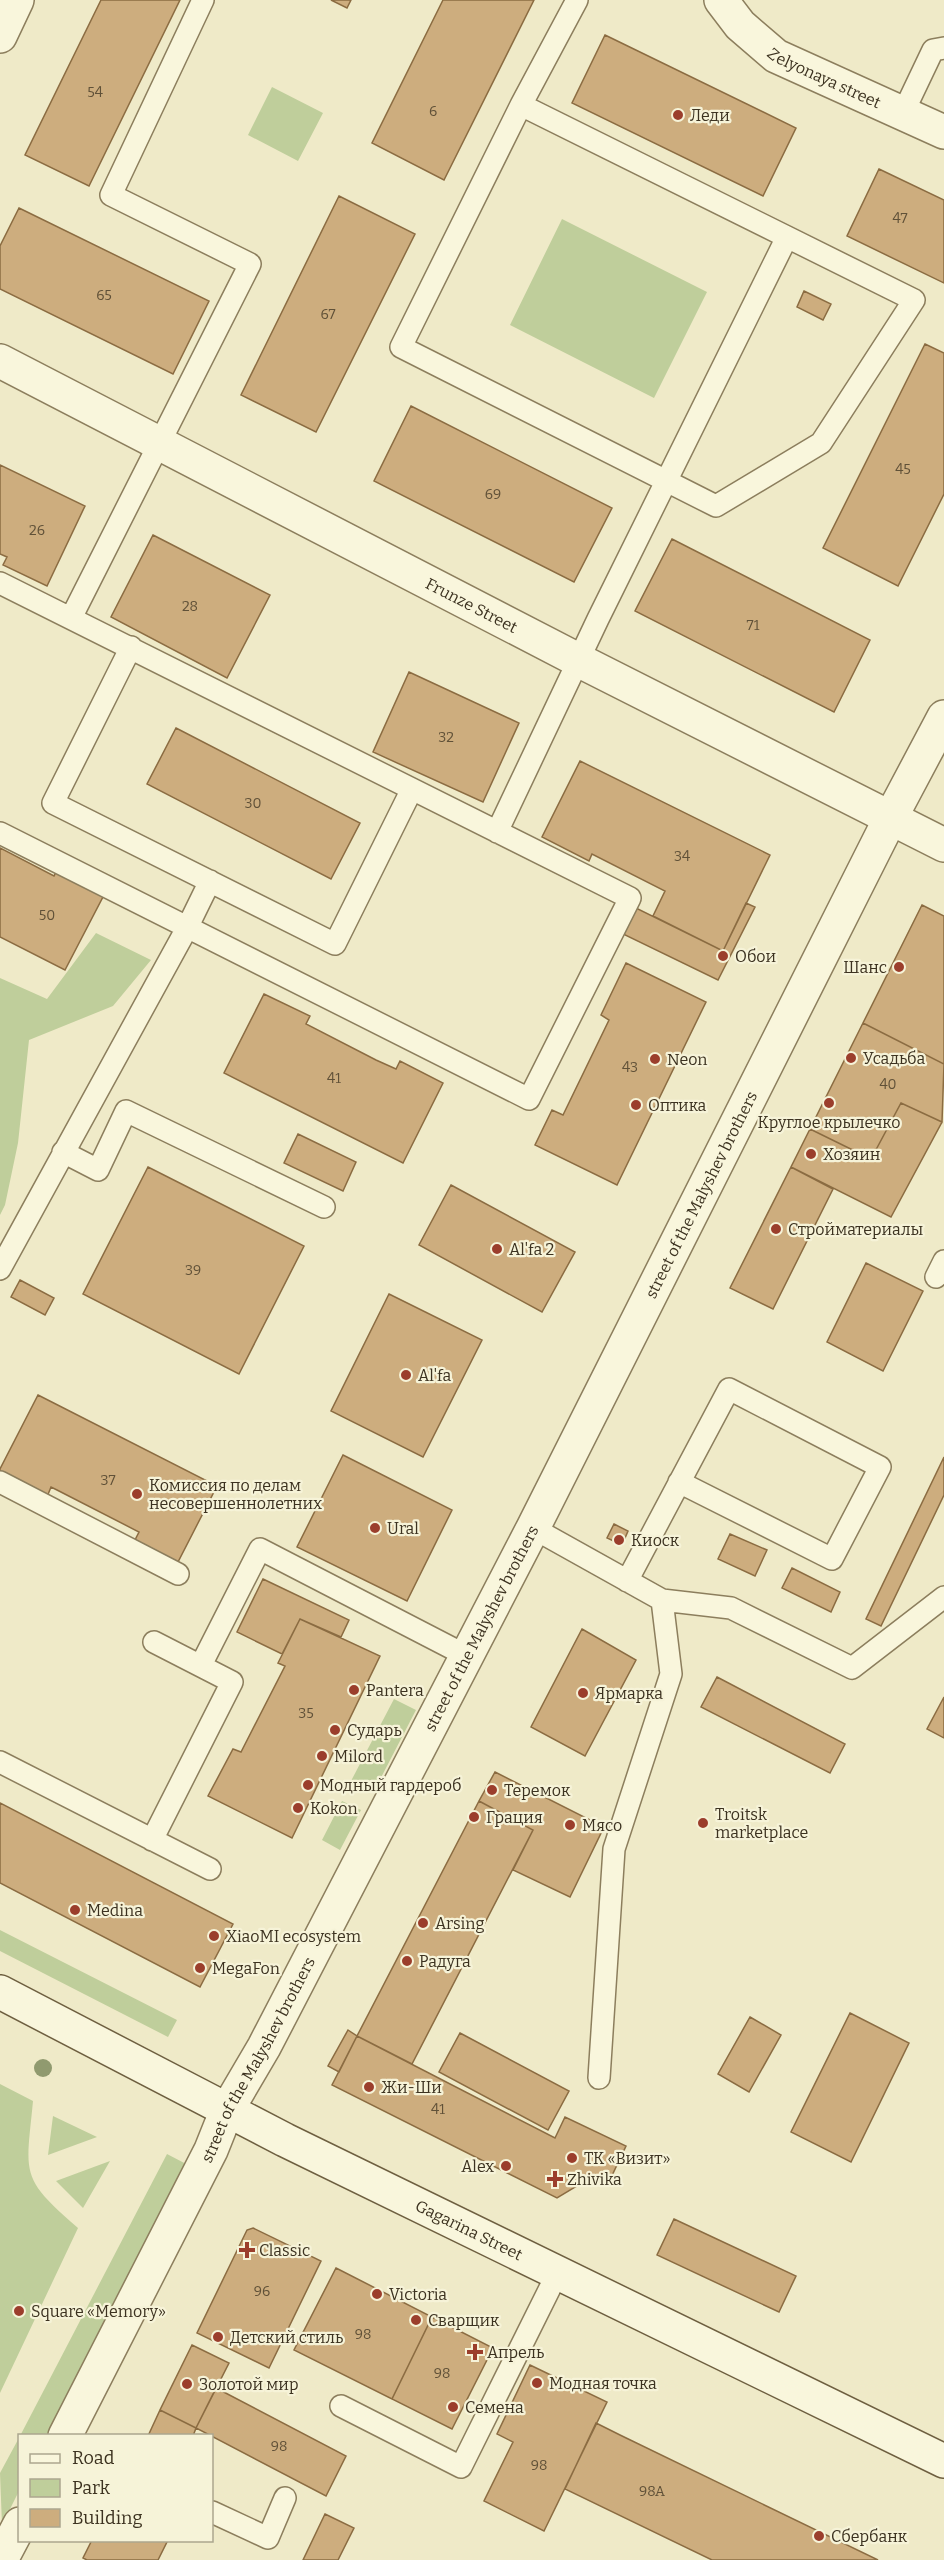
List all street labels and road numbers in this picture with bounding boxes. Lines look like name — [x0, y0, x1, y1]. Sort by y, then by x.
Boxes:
street label: Zelyonaya street — [763, 44, 884, 112]
street label: Frunze Street — [422, 574, 521, 637]
street label: street of the Malyshev brothers — [641, 1088, 761, 1302]
street label: street of the Malyshev brothers — [420, 1522, 543, 1735]
street label: street of the Malyshev brothers — [197, 1954, 319, 2166]
street label: Gagarina Street — [412, 2196, 526, 2264]

